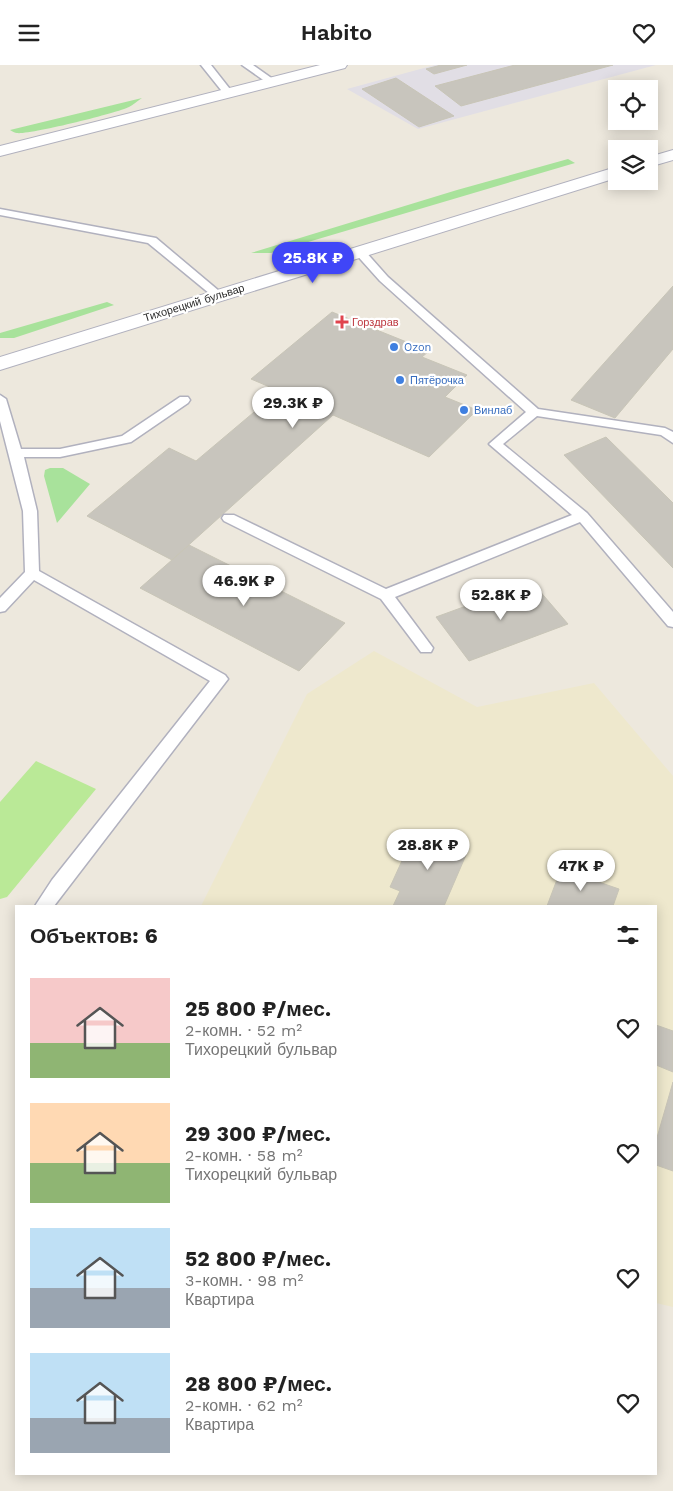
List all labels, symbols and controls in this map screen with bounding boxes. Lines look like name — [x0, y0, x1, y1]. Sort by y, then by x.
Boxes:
icon: menu — [15, 19, 43, 47]
icon: heart — [630, 19, 658, 47]
text: Habito — [301, 20, 372, 45]
map controls — [608, 80, 658, 190]
button: locate — [608, 80, 658, 130]
button: layers — [608, 140, 658, 190]
pin: 25.8K ₽ — [267, 241, 359, 284]
text: 25.8K ₽ — [283, 248, 343, 267]
street label: Тихорецкий бульвар — [142, 281, 246, 325]
marker: Горздрав — [336, 316, 348, 328]
place label: Горздрав — [352, 316, 399, 329]
marker: Ozon — [388, 341, 400, 353]
place label: Ozon — [404, 341, 431, 354]
marker: Пятёрочка — [394, 374, 406, 386]
place label: Пятёрочка — [410, 374, 465, 387]
pin: 29.3K ₽ — [247, 387, 339, 429]
text: 29.3K ₽ — [263, 393, 323, 412]
marker: Винлаб — [458, 404, 470, 416]
place label: Винлаб — [474, 404, 512, 417]
pin: 46.9K ₽ — [198, 565, 290, 607]
text: 46.9K ₽ — [213, 571, 275, 590]
pin: 52.8K ₽ — [455, 579, 547, 621]
text: 52.8K ₽ — [471, 585, 531, 604]
pin: 28.8K ₽ — [382, 829, 474, 871]
text: 28.8K ₽ — [398, 835, 458, 854]
pin: 47K ₽ — [546, 849, 616, 892]
text: 47K ₽ — [558, 856, 604, 875]
icon: filters — [614, 921, 642, 949]
text: Объектов: 6 — [30, 923, 158, 948]
text: 25 800 ₽/мес. — [185, 996, 331, 1021]
icon: home — [70, 998, 130, 1058]
icon: heart — [614, 1014, 642, 1042]
text: 2-комн. · 52 m² — [185, 1021, 302, 1040]
text: Тихорецкий бульвар — [185, 1040, 337, 1059]
text: 29 300 ₽/мес. — [185, 1121, 331, 1146]
icon: home — [70, 1123, 130, 1183]
icon: heart — [614, 1139, 642, 1167]
text: 2-комн. · 58 m² — [185, 1146, 303, 1165]
text: Тихорецкий бульвар — [185, 1165, 337, 1184]
text: 52 800 ₽/мес. — [185, 1246, 331, 1271]
icon: home — [70, 1248, 130, 1308]
icon: heart — [614, 1264, 642, 1292]
text: 3-комн. · 98 m² — [185, 1271, 303, 1290]
text: Квартира — [185, 1290, 254, 1309]
text: 28 800 ₽/мес. — [185, 1371, 332, 1396]
icon: home — [70, 1373, 130, 1433]
icon: heart — [614, 1389, 642, 1417]
text: 2-комн. · 62 m² — [185, 1396, 302, 1415]
text: Квартира — [185, 1415, 254, 1434]

